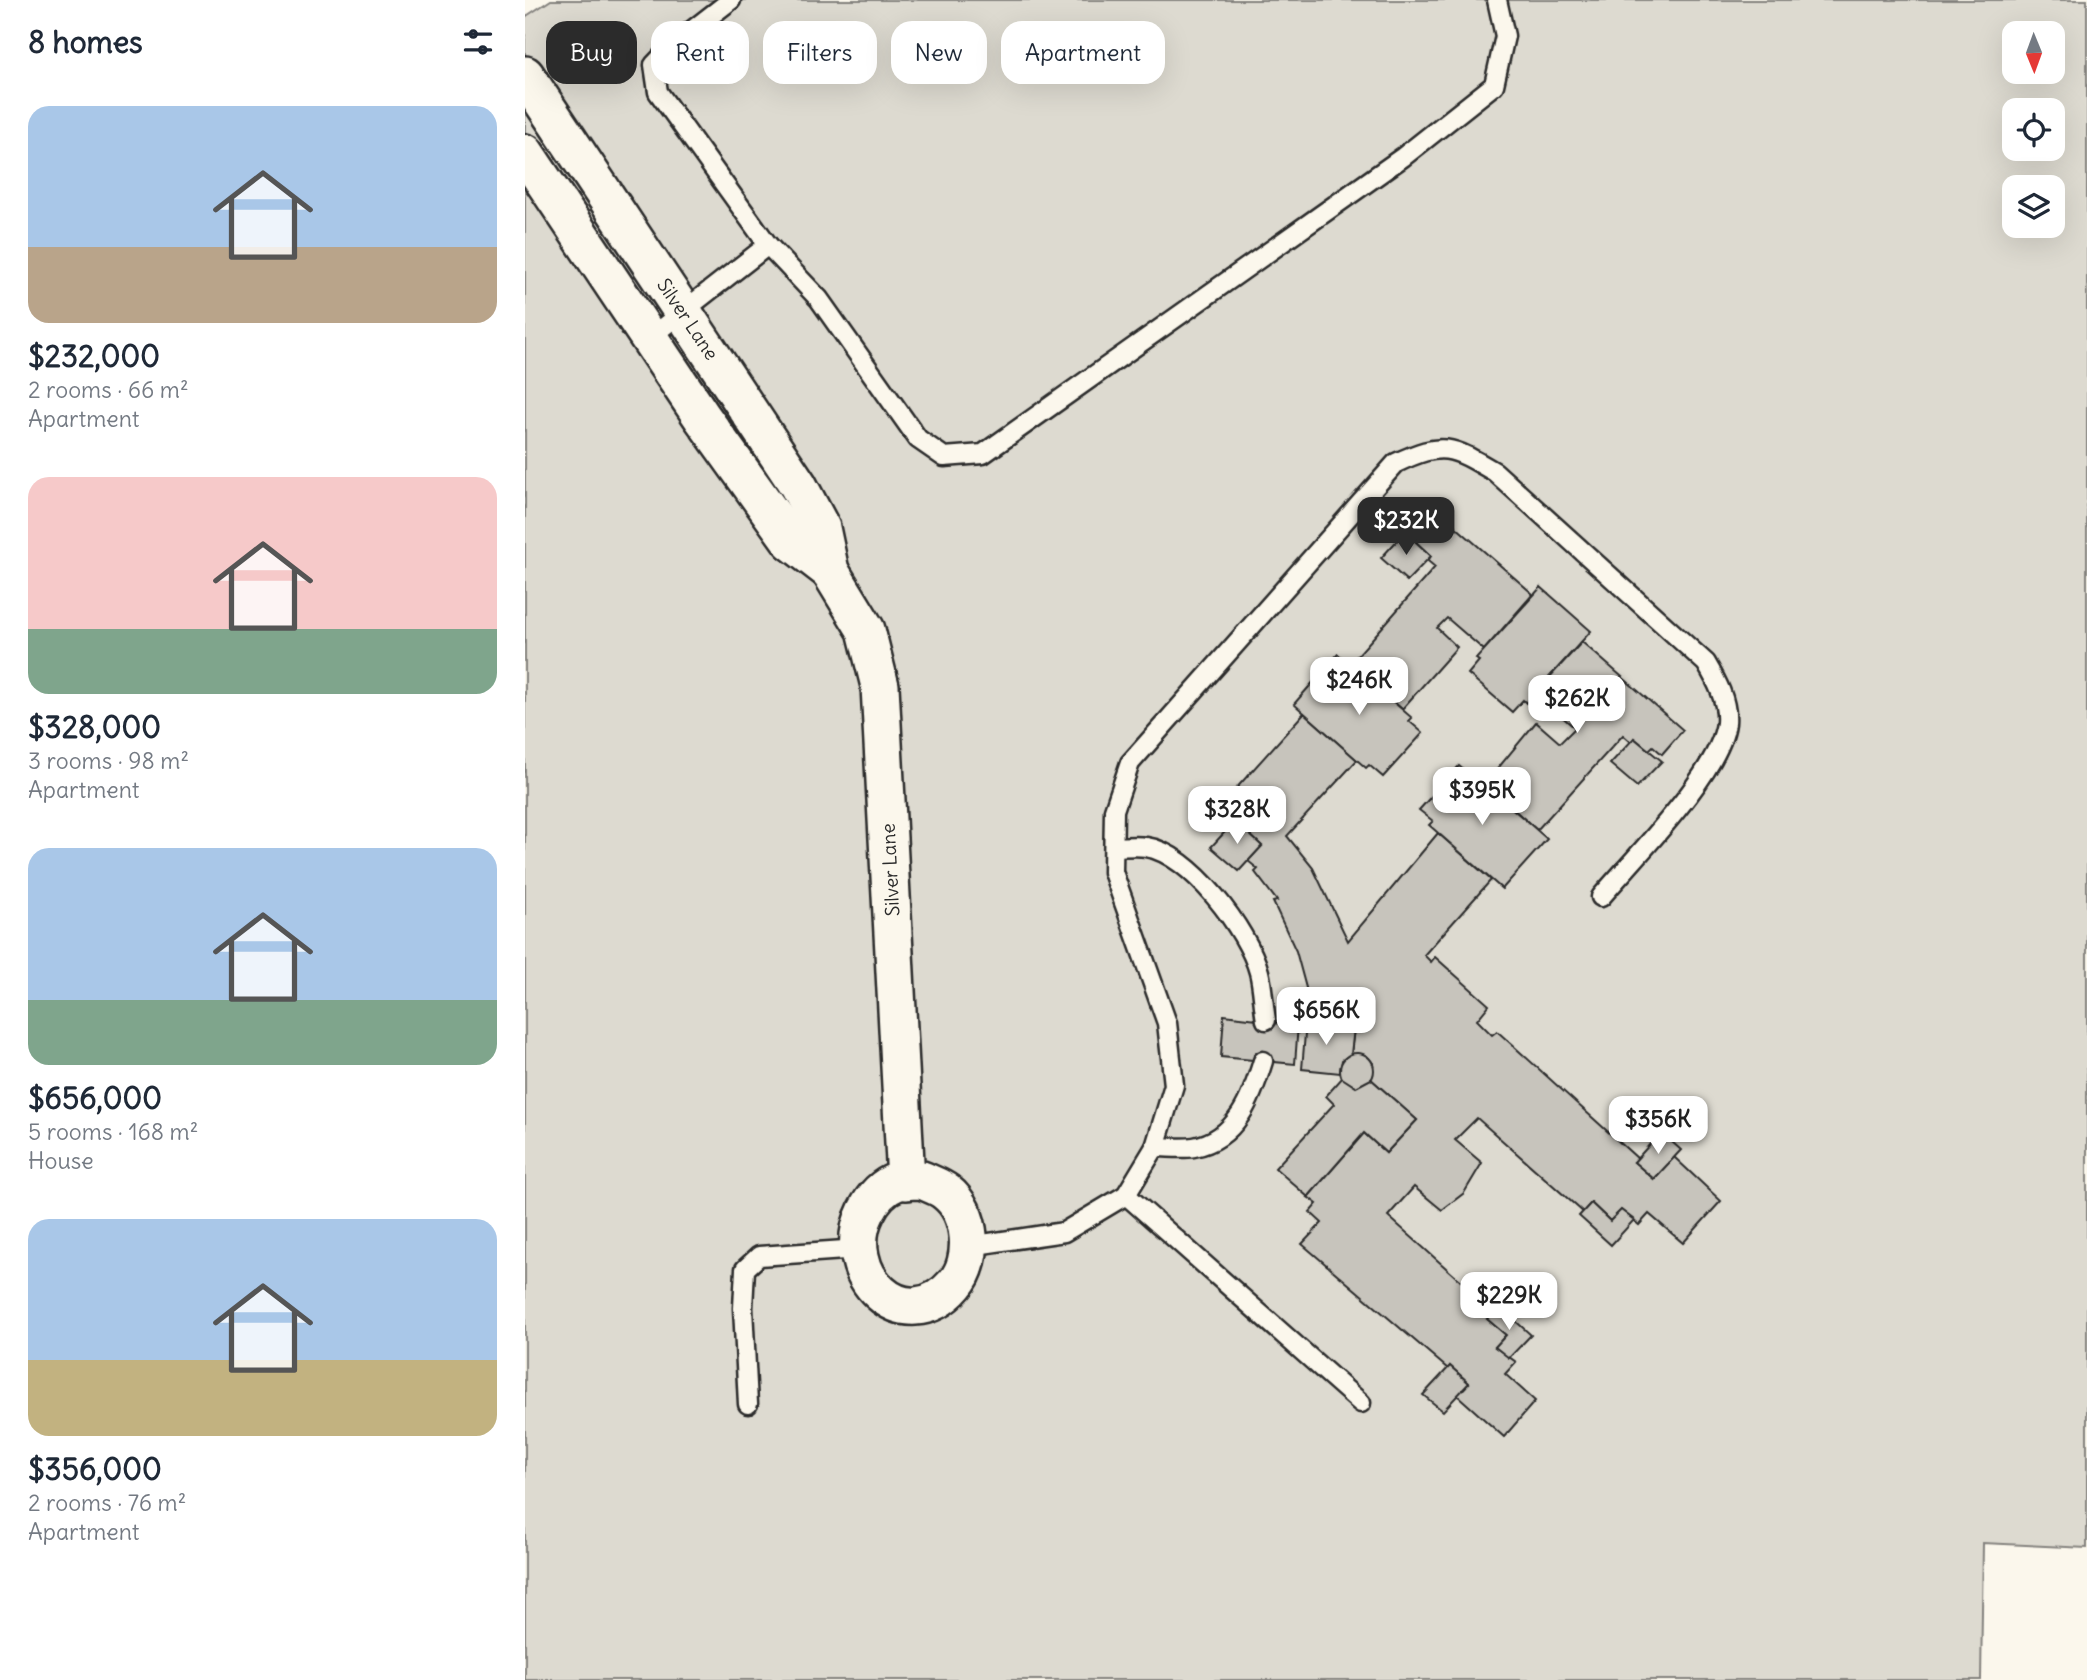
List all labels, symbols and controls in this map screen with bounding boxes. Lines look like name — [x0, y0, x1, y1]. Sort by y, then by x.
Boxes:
chip: Buy — [546, 21, 637, 84]
chip: Rent — [651, 21, 749, 84]
chip: Filters — [763, 21, 877, 84]
chip: New — [891, 21, 987, 84]
chip: Apartment — [1001, 21, 1165, 84]
north arrow — [2002, 21, 2065, 84]
map controls — [2002, 21, 2065, 238]
text: 8 homes — [28, 23, 143, 61]
icon: filters — [459, 23, 497, 61]
button: locate — [2002, 98, 2065, 161]
icon: home — [200, 152, 326, 278]
button: layers — [2002, 175, 2065, 238]
street label: Silver Lane — [652, 274, 724, 364]
text: $232,000 — [28, 337, 160, 375]
text: 2 rooms · 66 m² — [28, 375, 189, 404]
text: Apartment — [28, 404, 140, 433]
pin: $232K — [1357, 498, 1455, 557]
text: $232K — [1373, 505, 1439, 534]
icon: home — [200, 523, 326, 649]
pin: $246K — [1310, 658, 1408, 717]
text: $246K — [1326, 665, 1392, 694]
pin: $262K — [1528, 676, 1626, 735]
text: $262K — [1544, 683, 1610, 712]
text: $328,000 — [28, 708, 161, 746]
text: 3 rooms · 98 m² — [28, 746, 189, 775]
pin: $395K — [1433, 768, 1531, 827]
text: Apartment — [28, 775, 140, 804]
text: $395K — [1449, 775, 1515, 804]
pin: $328K — [1188, 786, 1286, 846]
text: $328K — [1204, 794, 1270, 823]
street label: Silver Lane — [876, 823, 904, 917]
icon: home — [200, 894, 326, 1020]
pin: $656K — [1277, 988, 1375, 1047]
text: $656K — [1293, 995, 1359, 1024]
text: $656,000 — [28, 1079, 162, 1117]
pin: $356K — [1609, 1096, 1707, 1156]
text: $356K — [1625, 1104, 1691, 1133]
text: 5 rooms · 168 m² — [28, 1117, 198, 1146]
text: House — [28, 1146, 94, 1175]
icon: home — [200, 1265, 326, 1391]
pin: $229K — [1460, 1272, 1558, 1332]
text: $229K — [1476, 1280, 1542, 1309]
text: $356,000 — [28, 1450, 162, 1488]
text: 2 rooms · 76 m² — [28, 1488, 186, 1517]
text: Apartment — [28, 1517, 140, 1546]

